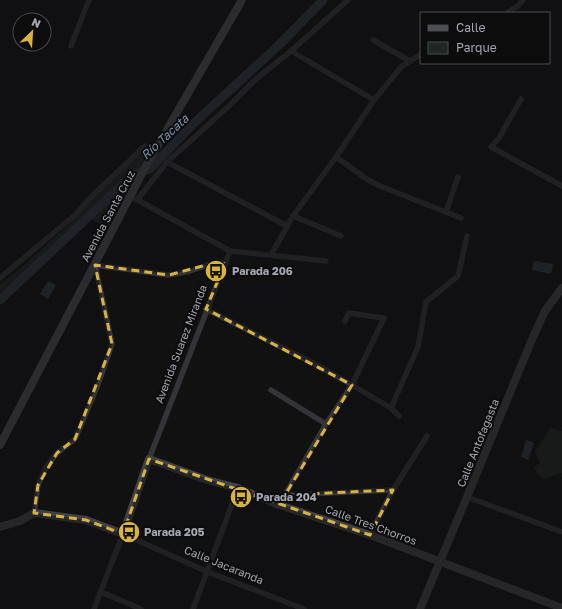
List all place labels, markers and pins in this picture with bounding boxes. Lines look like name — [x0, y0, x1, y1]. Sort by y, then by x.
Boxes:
bus stop icon: Parada 206 — [203, 258, 229, 284]
place label: Parada 206 — [232, 264, 293, 277]
bus stop icon: Parada 204 — [228, 484, 254, 510]
place label: Parada 204 — [256, 490, 317, 503]
bus stop icon: Parada 205 — [116, 519, 142, 545]
place label: Parada 205 — [144, 525, 205, 538]

